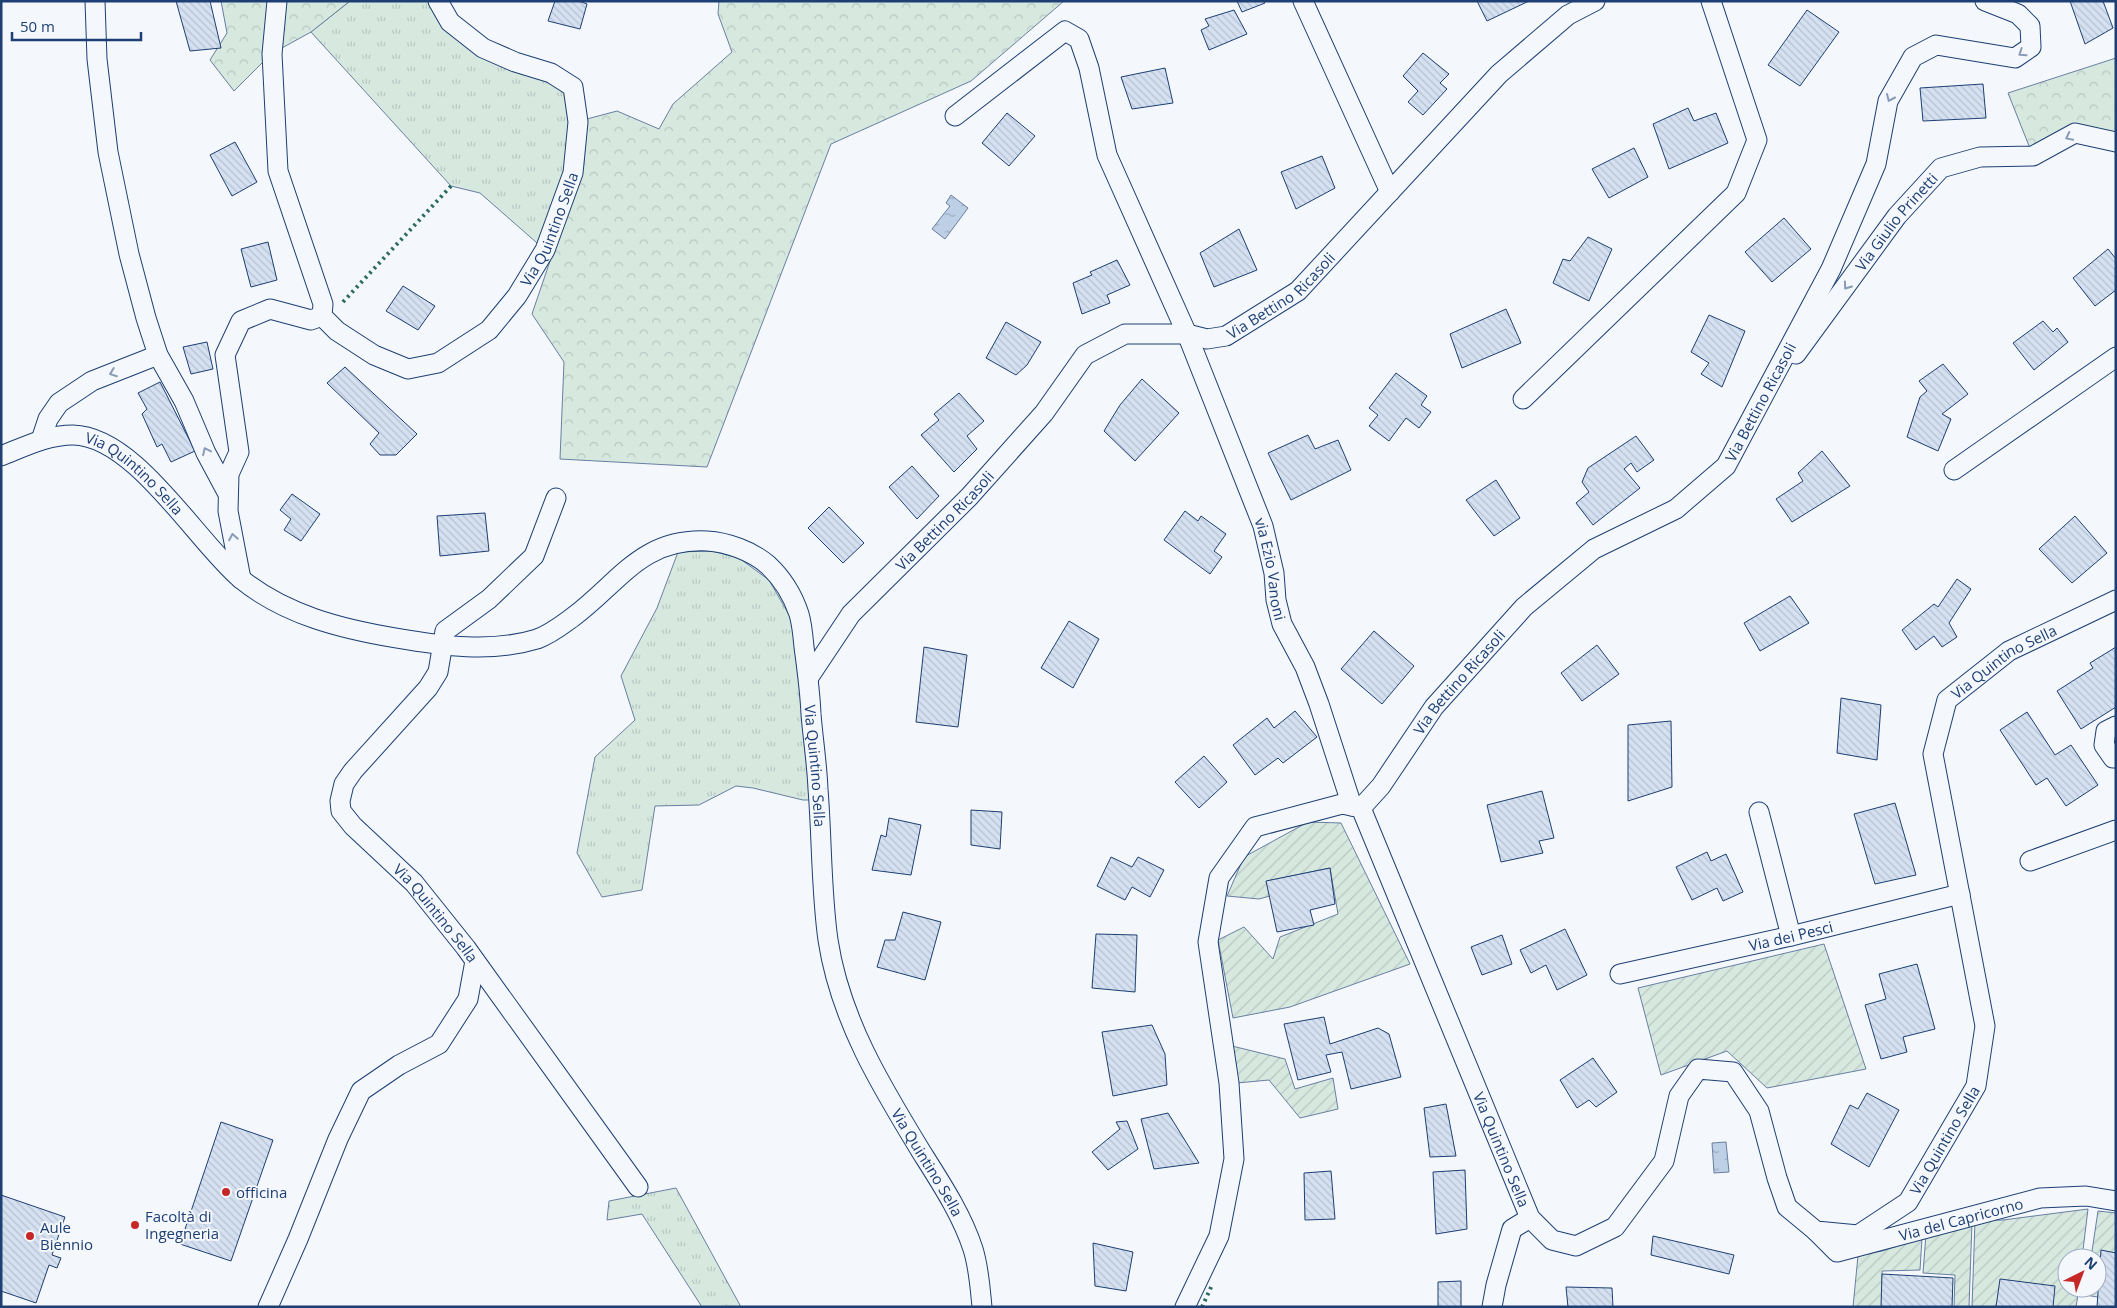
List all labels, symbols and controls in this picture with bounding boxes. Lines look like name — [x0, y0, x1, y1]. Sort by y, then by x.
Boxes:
scale bar — [12, 10, 141, 42]
text: 50 m — [20, 16, 55, 36]
one-way arrow — [2018, 47, 2028, 56]
one-way arrow — [1886, 93, 1897, 102]
one-way arrow — [2065, 131, 2074, 142]
street label: Via Quintino Sella — [515, 169, 583, 290]
street label: Via Giulio Prinetti — [1850, 169, 1942, 275]
street label: Via Bettino Ricasoli — [1223, 248, 1339, 343]
one-way arrow — [1844, 280, 1853, 289]
street label: Via Bettino Ricasoli — [1720, 339, 1800, 465]
one-way arrow — [109, 367, 118, 377]
street label: Via Quintino Sella — [83, 427, 188, 519]
one-way arrow — [202, 447, 212, 456]
street label: Via Bettino Ricasoli — [891, 466, 998, 574]
street label: via Ezio Vanoni — [1251, 515, 1291, 622]
one-way arrow — [229, 532, 239, 541]
street label: Via Quintino Sella — [1947, 620, 2060, 703]
street label: Via Bettino Ricasoli — [1408, 625, 1509, 738]
street label: Via Quintino Sella — [801, 704, 830, 828]
street label: Via Quintino Sella — [389, 859, 483, 966]
street label: Via dei Pesci — [1747, 916, 1835, 955]
street label: Via Quintino Sella — [1905, 1082, 1984, 1198]
street label: Via Quintino Sella — [1469, 1089, 1534, 1210]
street label: Via Quintino Sella — [887, 1105, 968, 1220]
place label: officina — [236, 1182, 287, 1202]
marker: officina — [220, 1186, 232, 1198]
street label: Via del Capricorno — [1897, 1193, 2025, 1245]
place label: Facoltà di Ingegneria — [145, 1206, 219, 1243]
place label: Aule Biennio — [40, 1217, 93, 1254]
marker: Facoltà di Ingegneria — [129, 1219, 141, 1231]
marker: Aule Biennio — [24, 1230, 36, 1242]
north arrow — [2057, 1248, 2107, 1298]
text: N — [2080, 1252, 2102, 1274]

